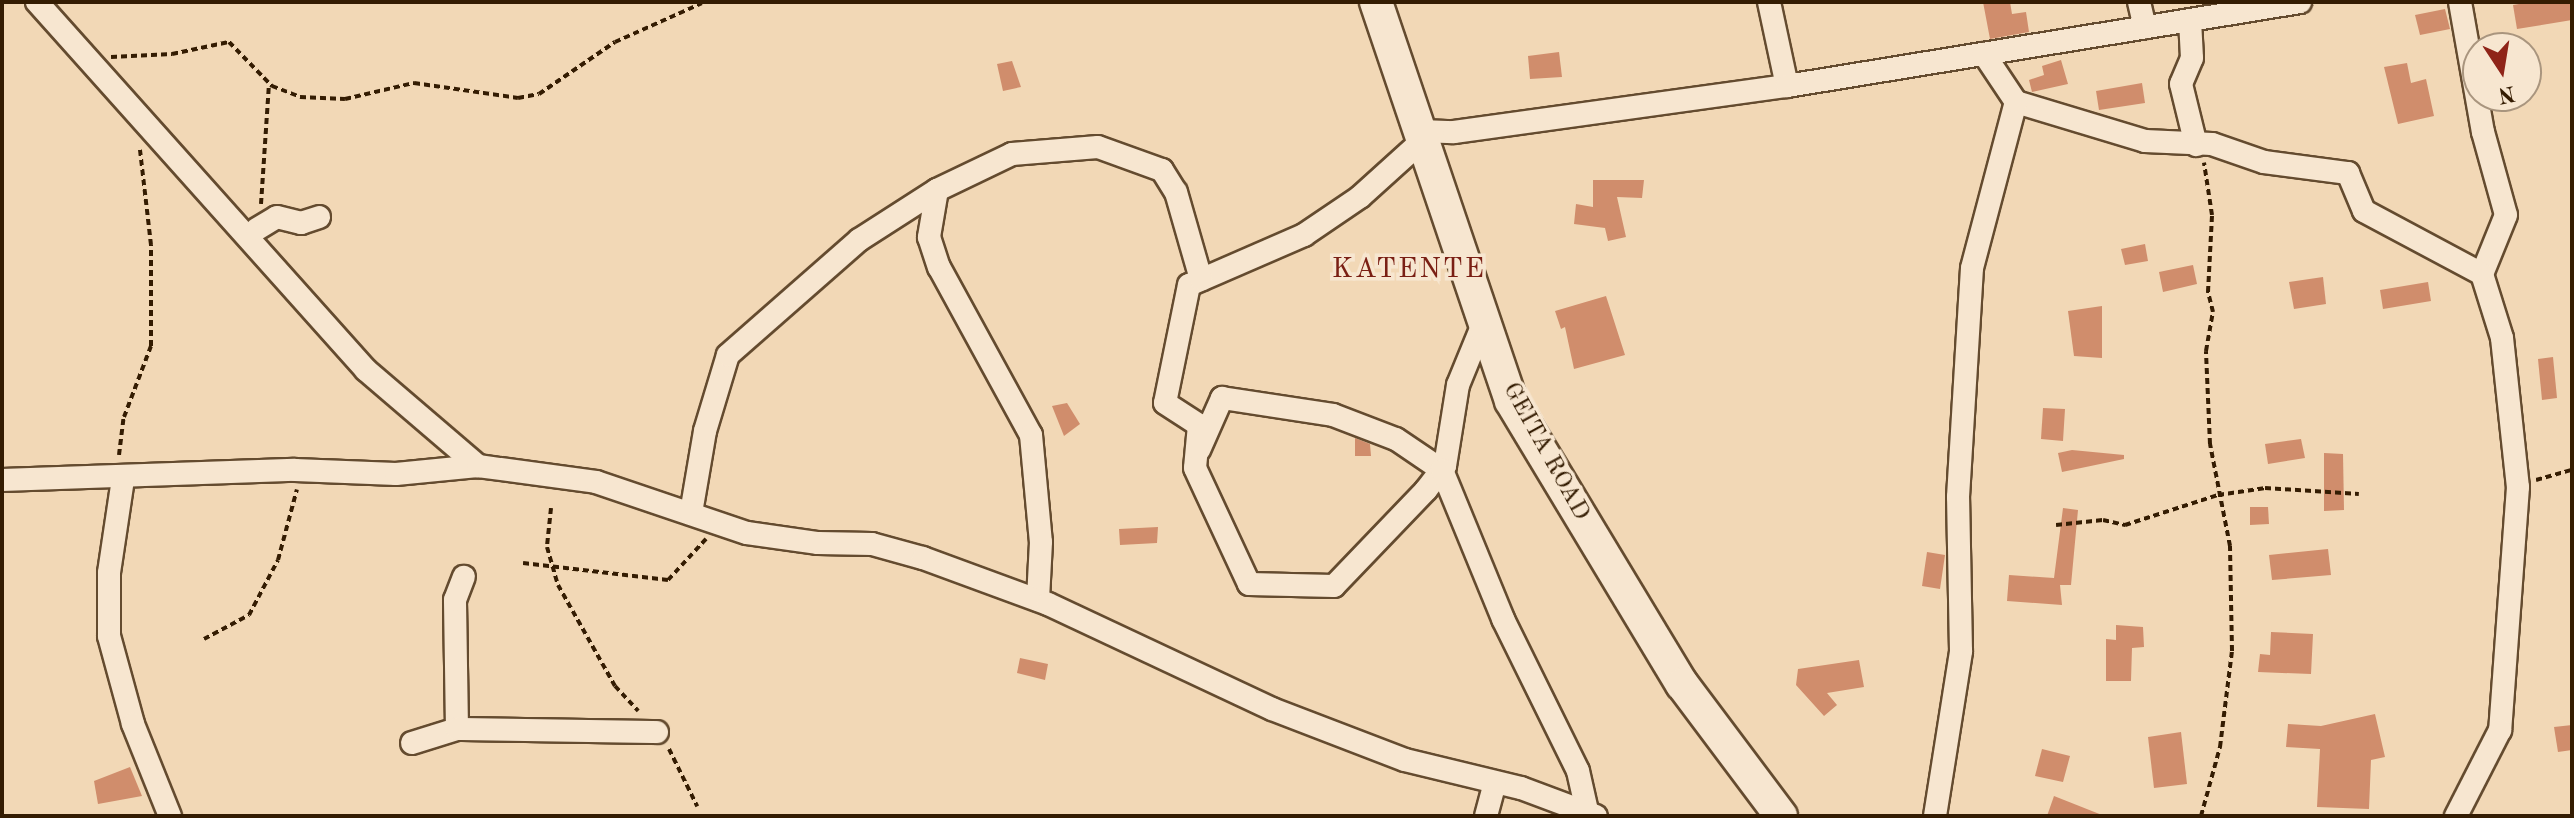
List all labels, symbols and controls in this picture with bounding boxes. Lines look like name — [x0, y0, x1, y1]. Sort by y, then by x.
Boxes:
north arrow — [2462, 32, 2542, 112]
text: N — [2496, 81, 2517, 106]
district label: KATENTE — [1332, 253, 1486, 287]
street label: GEITA ROAD — [1495, 378, 1595, 526]

